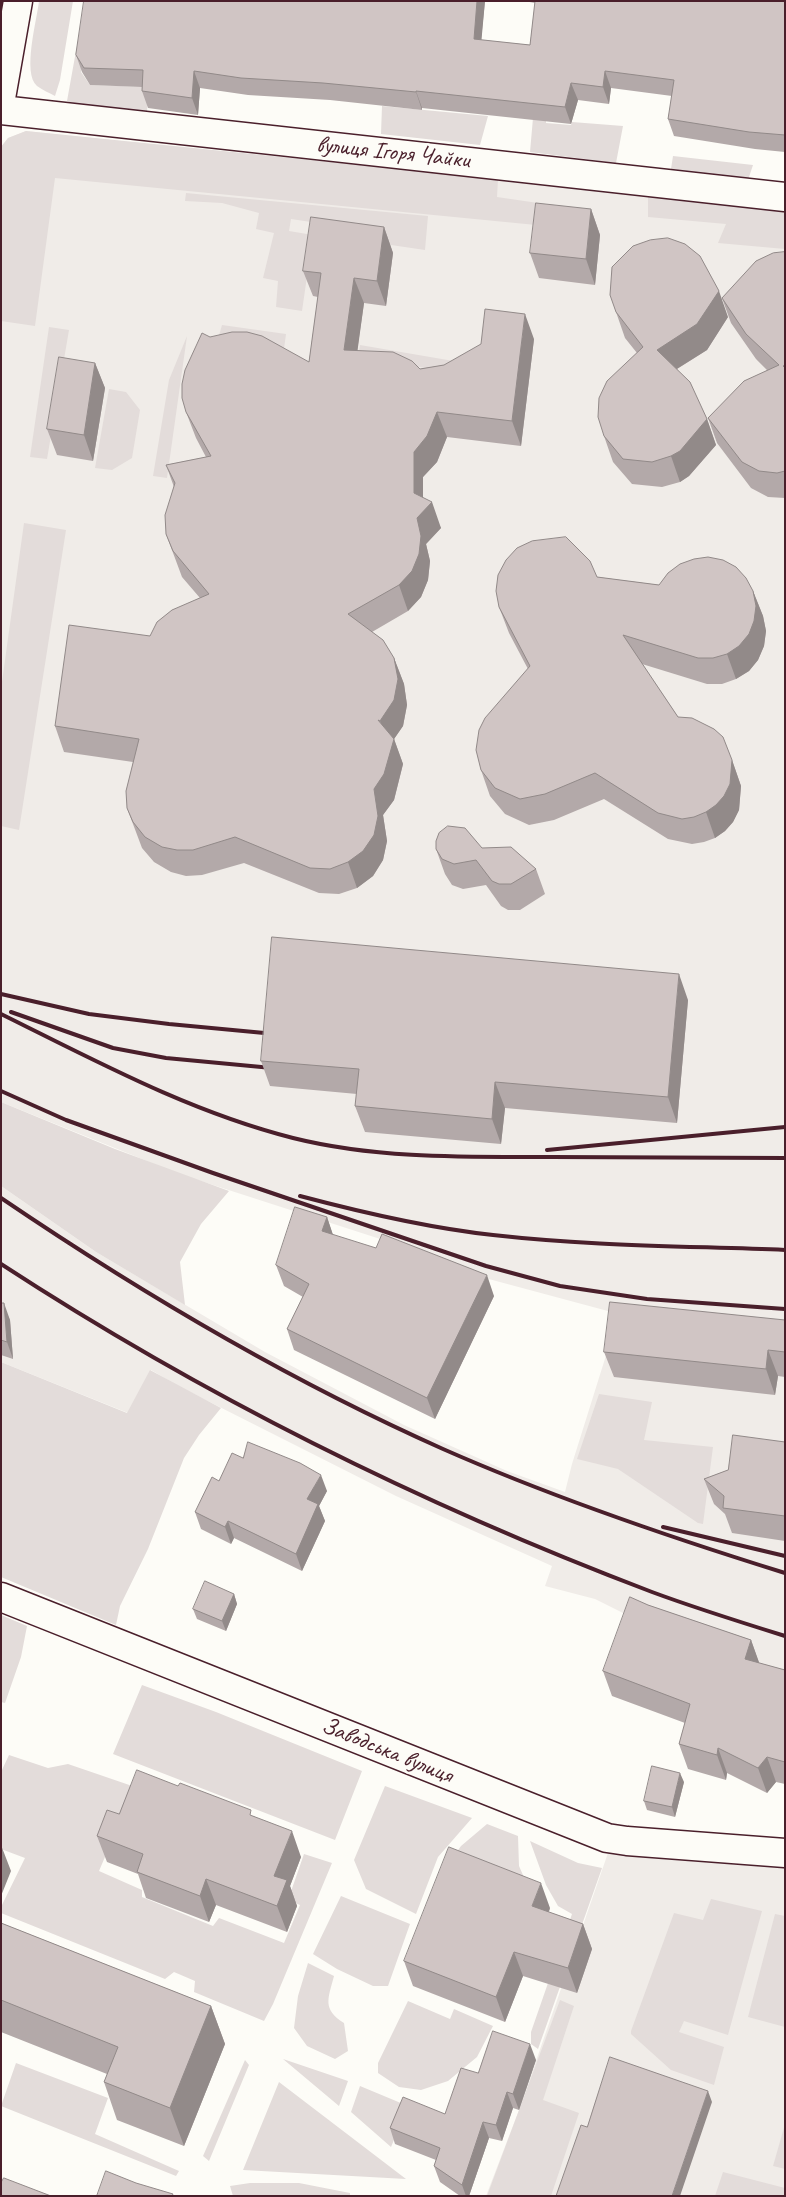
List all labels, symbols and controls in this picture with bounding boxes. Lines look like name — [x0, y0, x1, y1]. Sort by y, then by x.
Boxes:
street label: вулиця Ігоря Чайки — [315, 131, 471, 175]
street label: Заводська вулиця — [317, 1712, 457, 1790]

